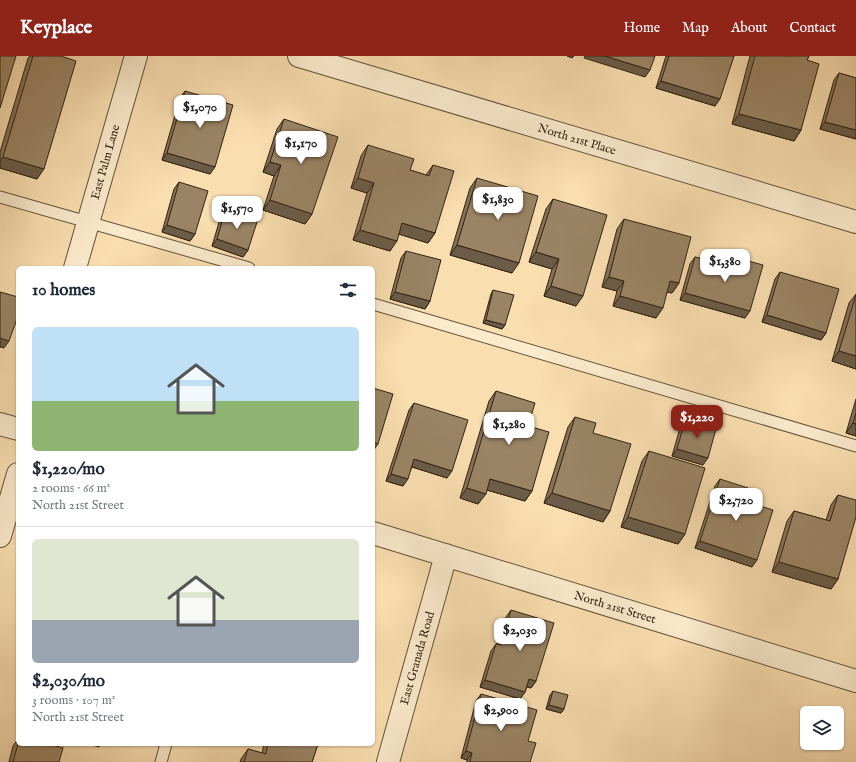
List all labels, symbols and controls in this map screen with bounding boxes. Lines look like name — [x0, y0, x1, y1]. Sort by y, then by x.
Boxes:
text: Keyplace — [20, 16, 92, 40]
text: Home — [624, 19, 660, 37]
text: Map — [682, 19, 709, 37]
text: About — [731, 19, 767, 37]
text: Contact — [789, 19, 836, 37]
pin: $1,070 — [167, 95, 233, 129]
text: $1,070 — [183, 99, 217, 116]
street label: North 21st Place — [536, 120, 618, 159]
street label: East Palm Lane — [88, 122, 123, 201]
pin: $1,170 — [268, 131, 334, 165]
text: $1,170 — [285, 135, 317, 152]
pin: $1,830 — [465, 187, 531, 221]
text: $1,830 — [482, 191, 514, 208]
pin: $1,570 — [204, 196, 270, 230]
text: $1,570 — [221, 200, 253, 217]
pin: $1,380 — [692, 249, 758, 283]
text: $1,380 — [709, 253, 741, 270]
icon: filters — [337, 279, 359, 301]
text: 10 homes — [32, 280, 95, 301]
icon: home — [160, 353, 232, 425]
pin: $1,220 — [664, 405, 730, 439]
text: $1,220 — [680, 409, 714, 426]
pin: $1,280 — [476, 412, 542, 446]
text: $1,280 — [492, 416, 526, 433]
text: $1,220/mo — [32, 459, 105, 480]
text: 2 rooms · 66 m² — [32, 480, 110, 497]
pin: $2,720 — [703, 488, 769, 522]
text: $2,720 — [719, 492, 753, 509]
text: North 21st Street — [32, 497, 124, 514]
icon: home — [160, 565, 232, 637]
street label: North 21st Street — [572, 588, 658, 627]
street label: East Granada Road — [397, 609, 438, 707]
pin: $2,030 — [487, 618, 553, 652]
text: $2,030 — [503, 622, 537, 639]
text: $2,030/mo — [32, 671, 105, 692]
text: 3 rooms · 107 m² — [32, 692, 115, 709]
pin: $2,900 — [468, 698, 534, 732]
text: $2,900 — [483, 702, 519, 719]
map controls — [800, 706, 844, 750]
button: layers — [800, 706, 844, 750]
text: North 21st Street — [32, 709, 124, 726]

